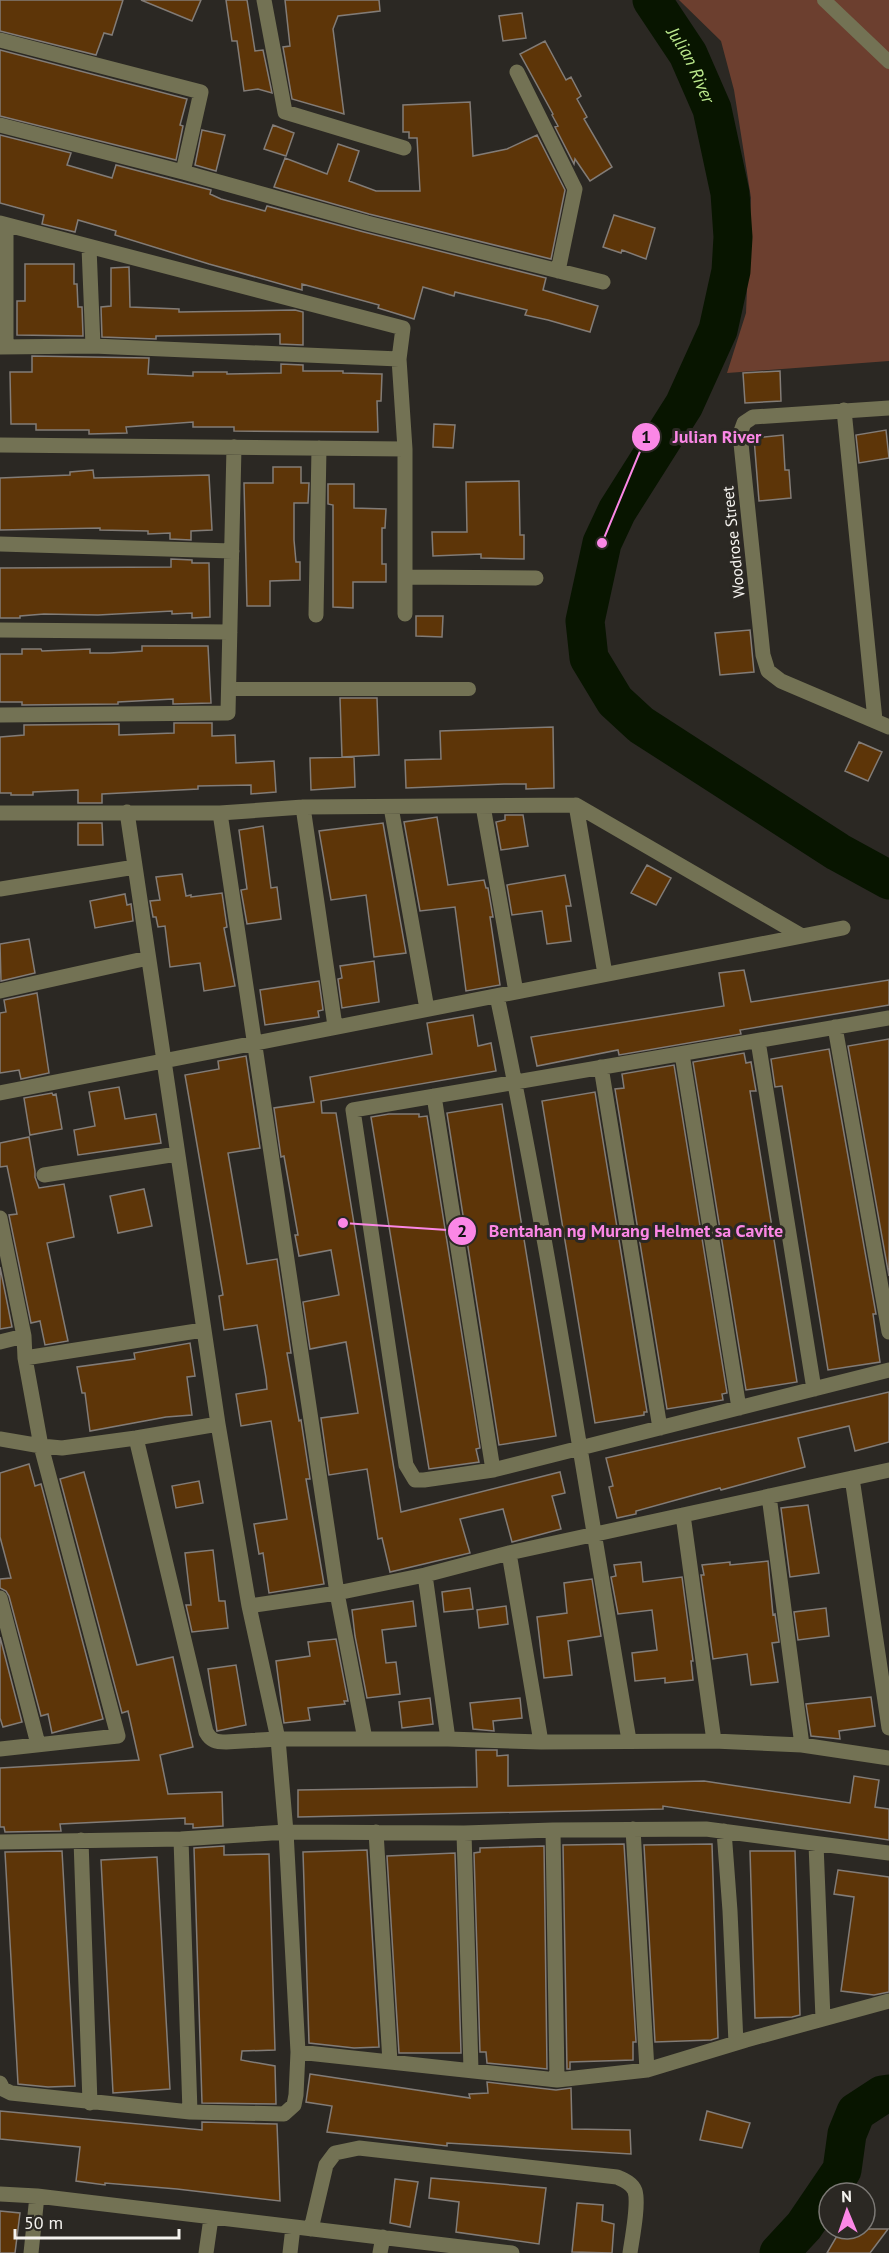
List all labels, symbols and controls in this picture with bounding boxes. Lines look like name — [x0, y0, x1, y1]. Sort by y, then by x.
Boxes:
water label: Julian River — [661, 20, 721, 108]
callout: Julian River — [631, 419, 774, 455]
text: 1 — [641, 425, 651, 448]
text: Julian River — [672, 425, 762, 448]
street label: Woodrose Street — [717, 485, 749, 599]
callout: Bentahan ng Murang Helmet sa Cavite — [447, 1213, 795, 1249]
text: 2 — [457, 1219, 467, 1242]
text: Bentahan ng Murang Helmet sa Cavite — [489, 1219, 783, 1242]
north arrow — [817, 2181, 877, 2241]
text: N — [841, 2186, 852, 2206]
scale bar — [15, 2202, 178, 2240]
text: 50 m — [24, 2211, 63, 2234]

